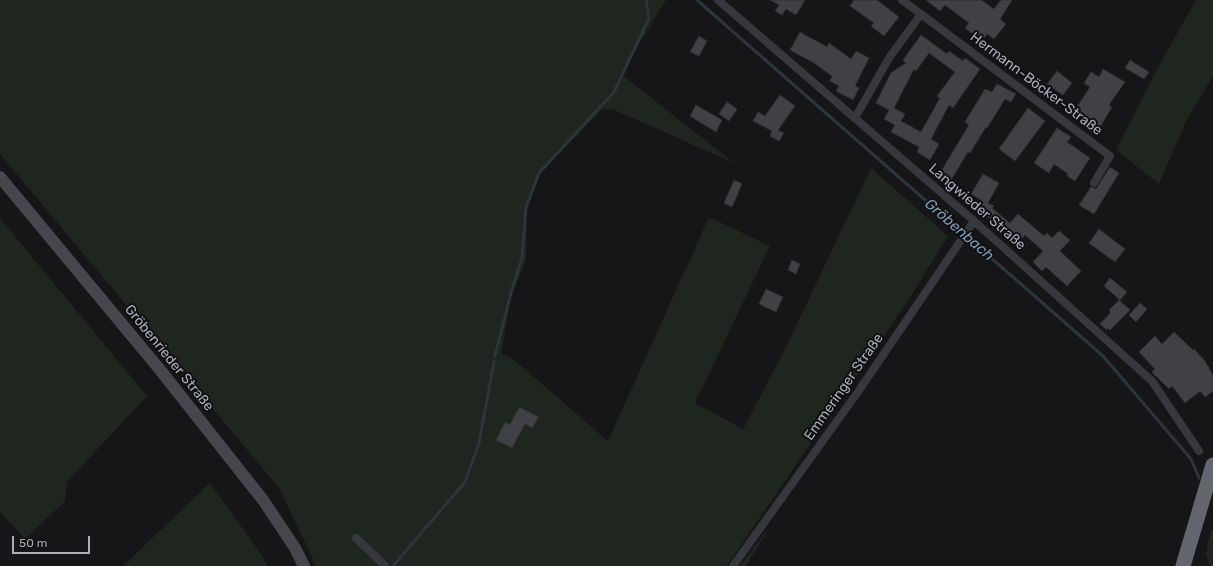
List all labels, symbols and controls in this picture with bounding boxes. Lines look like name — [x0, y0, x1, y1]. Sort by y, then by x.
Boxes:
street label: Hermann-Böcker-Straße — [967, 29, 1105, 139]
street label: Langwieder Straße — [925, 160, 1029, 254]
water label: Gröbenbach — [921, 195, 997, 265]
street label: Gröbenrieder Straße — [121, 301, 217, 415]
street label: Emmeringer Straße — [801, 330, 887, 444]
scale bar — [14, 528, 92, 554]
text: 50 m — [19, 536, 47, 550]

